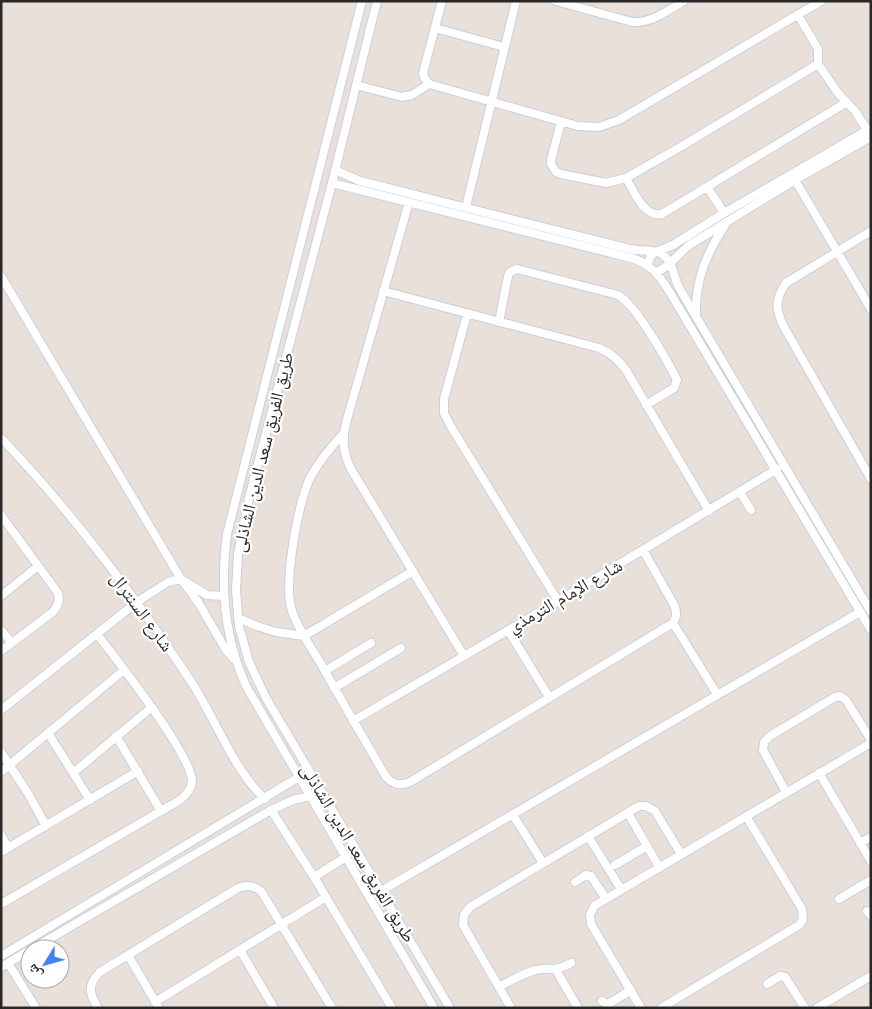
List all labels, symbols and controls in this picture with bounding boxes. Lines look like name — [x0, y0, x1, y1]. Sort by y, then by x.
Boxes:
street label: طريق الفريق سعد الدين الشاذلى — [228, 350, 298, 554]
street label: شارع الإمام الترمذي — [504, 554, 628, 641]
street label: شارع السنترال — [106, 568, 178, 656]
street label: طريق الفريق سعد الدين الشاذلى — [296, 759, 420, 947]
north arrow — [20, 939, 70, 989]
text: ش — [23, 960, 46, 983]

